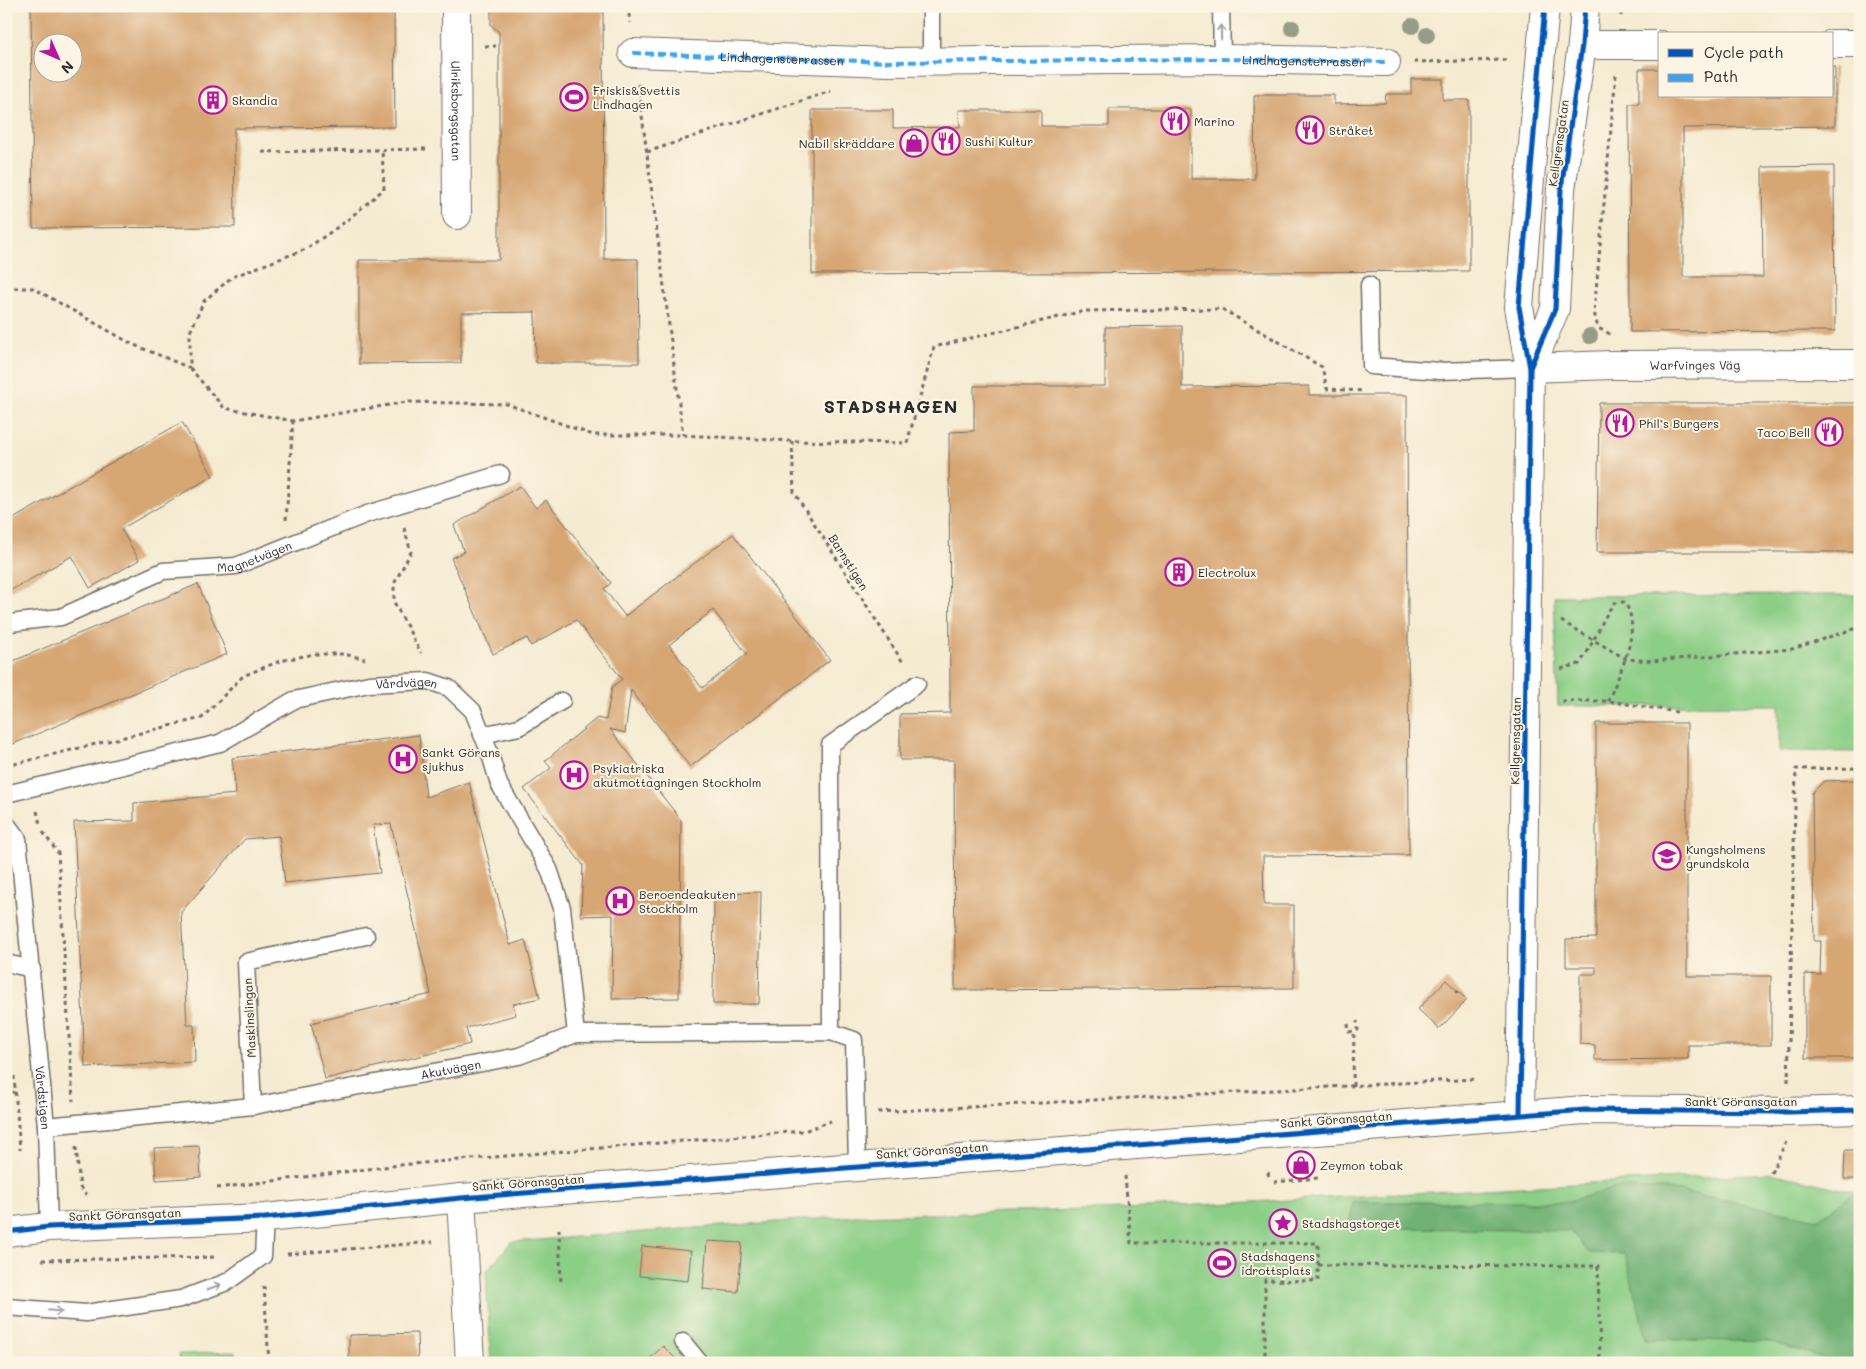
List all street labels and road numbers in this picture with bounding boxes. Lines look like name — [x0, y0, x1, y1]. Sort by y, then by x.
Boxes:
street label: Lindhagensterrassen — [720, 48, 844, 68]
street label: Lindhagensterrassen — [1242, 51, 1366, 70]
street label: Ulriksborgsgatan — [448, 61, 465, 161]
street label: Kellgrensgatan — [1544, 99, 1572, 187]
street label: Warfvinges Väg — [1650, 356, 1740, 373]
street label: Barnstigen — [825, 531, 873, 593]
street label: Magnetvägen — [217, 537, 294, 575]
street label: Vårdvägen — [375, 673, 440, 692]
street label: Kellgrensgatan — [1506, 697, 1524, 785]
street label: Maskinslingan — [239, 978, 259, 1058]
street label: Akutvägen — [419, 1055, 482, 1082]
street label: Vårdstigen — [32, 1065, 54, 1130]
street label: Sankt Göransgatan — [1685, 1093, 1797, 1109]
street label: Sankt Göransgatan — [1279, 1107, 1393, 1131]
street label: Sankt Göransgatan — [875, 1138, 989, 1162]
street label: Sankt Göransgatan — [471, 1170, 585, 1194]
street label: Sankt Göransgatan — [69, 1204, 181, 1224]

